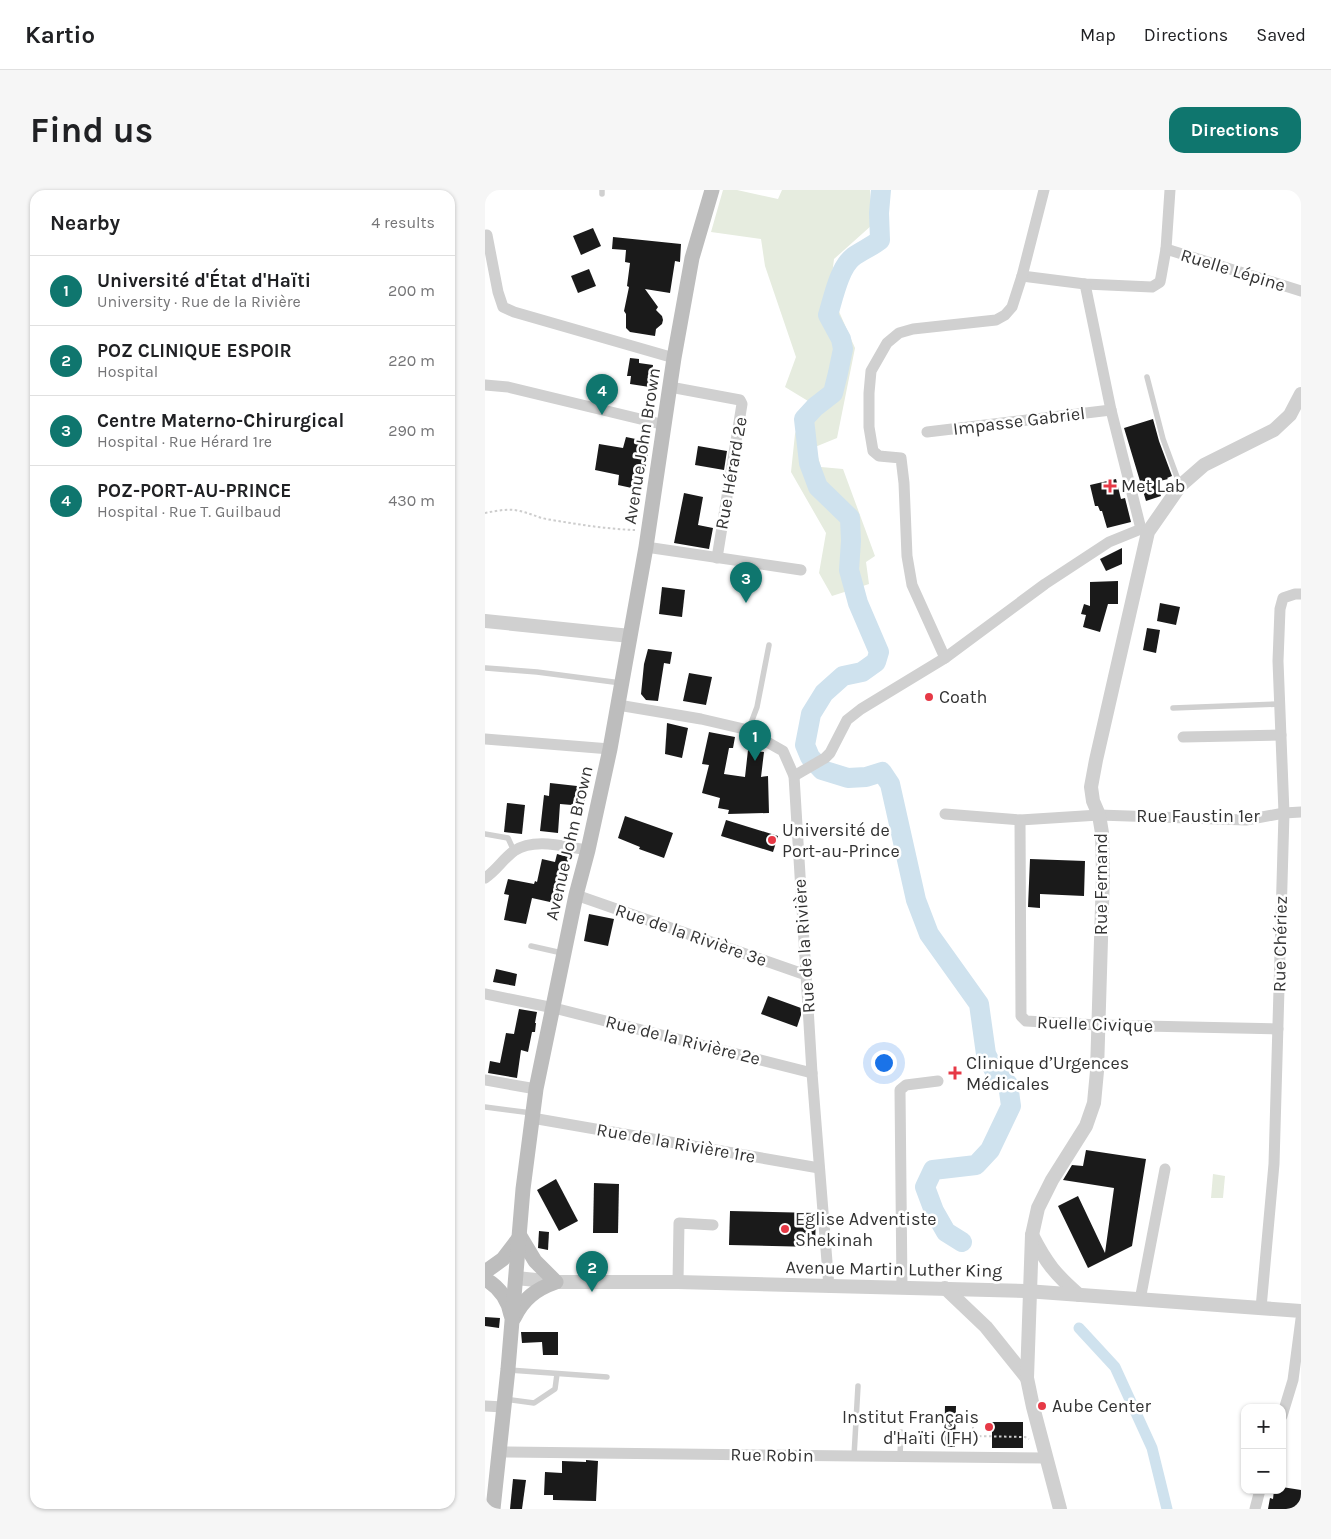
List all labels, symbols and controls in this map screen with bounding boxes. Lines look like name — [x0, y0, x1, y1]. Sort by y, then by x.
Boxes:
text: Kartio — [25, 21, 95, 49]
text: Map — [1080, 24, 1116, 46]
text: Directions — [1144, 24, 1228, 46]
text: Saved — [1256, 24, 1306, 46]
button: Directions — [1169, 107, 1301, 153]
text: Find us — [30, 110, 153, 151]
text: Nearby — [50, 211, 120, 235]
text: 4 results — [371, 213, 435, 232]
street label: Ruelle Lépine — [1178, 244, 1288, 296]
text: Université d'État d'Haïti — [97, 270, 311, 292]
text: 1 — [63, 281, 69, 300]
text: 200 m — [388, 281, 435, 300]
text: University · Rue de la Rivière — [97, 292, 301, 311]
text: POZ CLINIQUE ESPOIR — [97, 340, 292, 362]
text: 2 — [61, 351, 71, 370]
text: 220 m — [388, 351, 435, 370]
text: Hospital — [97, 362, 158, 381]
street label: Avenue John Brown — [619, 366, 665, 526]
pin: 4 — [586, 374, 618, 415]
street label: Impasse Gabriel — [952, 402, 1086, 440]
text: Centre Materno-Chirurgical — [97, 410, 344, 432]
street label: Rue Hérard 2e — [710, 415, 752, 531]
text: 3 — [61, 421, 71, 440]
text: 290 m — [388, 421, 435, 440]
text: Hospital · Rue Hérard 1re — [97, 432, 272, 451]
place label: Met Lab — [1121, 475, 1186, 497]
marker: Met Lab — [1103, 479, 1117, 493]
text: POZ-PORT-AU-PRINCE — [97, 480, 291, 502]
text: 4 — [61, 491, 71, 510]
text: 430 m — [388, 491, 435, 510]
text: Hospital · Rue T. Guilbaud — [97, 502, 282, 521]
pin: 3 — [730, 562, 762, 603]
place label: Coath — [939, 686, 987, 708]
marker: Coath — [923, 691, 935, 703]
pin: 1 — [739, 720, 771, 761]
street label: Avenue John Brown — [541, 764, 597, 922]
street label: Rue Faustin 1er — [1136, 805, 1260, 827]
place label: Université de Port-au-Prince — [782, 819, 900, 862]
street label: Rue Fernand — [1090, 833, 1112, 935]
marker: Université de Port-au-Prince — [766, 834, 778, 846]
street label: Rue de la Rivière — [788, 878, 820, 1014]
street label: Rue Chériez — [1268, 896, 1292, 992]
street label: Rue de la Rivière 3e — [612, 899, 770, 971]
street label: Rue de la Rivière 2e — [603, 1010, 763, 1070]
street label: Ruelle Civique — [1037, 1011, 1153, 1037]
your location — [871, 1050, 897, 1076]
place label: Clinique d’Urgences Médicales — [966, 1052, 1129, 1095]
marker: Clinique d’Urgences Médicales — [948, 1066, 962, 1080]
street label: Rue de la Rivière 1re — [595, 1118, 757, 1168]
place label: Eglise Adventiste Shekinah — [795, 1208, 936, 1251]
marker: Eglise Adventiste Shekinah — [779, 1223, 791, 1235]
pin: 2 — [576, 1251, 608, 1292]
street label: Avenue Martin Luther King — [785, 1256, 1003, 1282]
place label: Aube Center — [1052, 1395, 1152, 1417]
marker: Aube Center — [1036, 1400, 1048, 1412]
map controls — [1241, 1404, 1286, 1494]
button: + — [1241, 1404, 1286, 1449]
place label: Institut Français d'Haïti (IFH) — [842, 1406, 979, 1449]
marker: Institut Français d'Haïti (IFH) — [983, 1421, 995, 1433]
street label: Rue Robin — [730, 1443, 814, 1467]
button: − — [1241, 1449, 1286, 1494]

